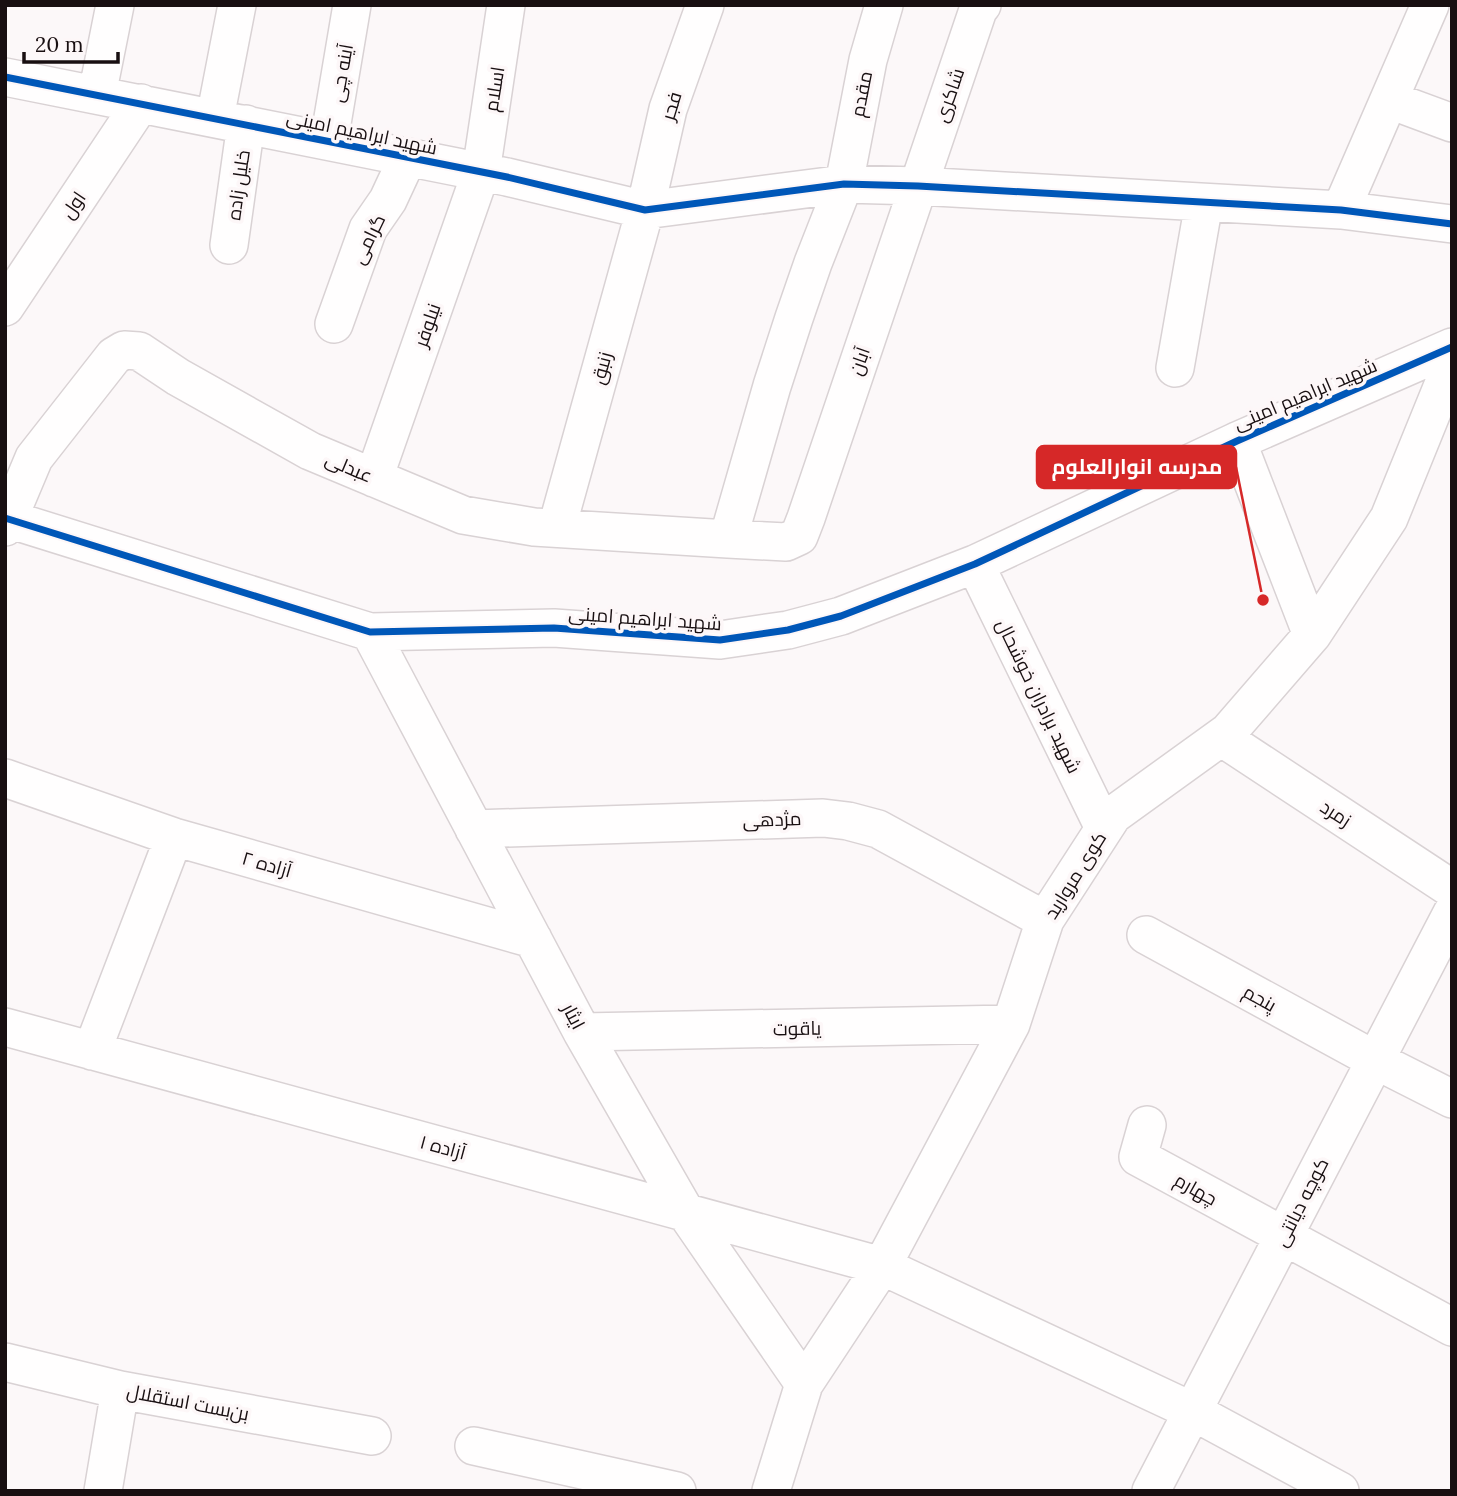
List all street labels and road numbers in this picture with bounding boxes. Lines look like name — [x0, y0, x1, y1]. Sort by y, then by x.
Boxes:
street label: آینه چی — [324, 42, 359, 104]
street label: اسلام — [479, 65, 511, 114]
street label: شاکری — [929, 65, 969, 125]
street label: مقدم — [845, 69, 879, 119]
street label: فجر — [655, 89, 687, 124]
street label: شهید ابراهیم امینی — [284, 104, 440, 162]
street label: خلیل زاده — [221, 148, 255, 222]
street label: اول — [55, 187, 91, 223]
street label: گرامی — [346, 210, 390, 268]
street label: نیلوفر — [408, 300, 446, 351]
street label: آبان — [843, 344, 875, 378]
street label: زنبق — [585, 349, 618, 387]
street label: شهید ابراهیم امینی — [1230, 353, 1381, 437]
street label: عبدلی — [322, 446, 376, 488]
street label: شهید ابراهیم امینی — [567, 601, 722, 637]
street label: شهید برادران خوشحال — [991, 615, 1087, 777]
street label: زمرد — [1316, 794, 1356, 832]
street label: مژدهی — [742, 806, 802, 832]
street label: کوی مروارید — [1039, 827, 1111, 923]
street label: آزاده ۲ — [239, 846, 295, 882]
street label: پنجم — [1238, 979, 1281, 1019]
street label: ایثار — [557, 998, 591, 1033]
street label: یاقوت — [773, 1016, 821, 1040]
street label: آزاده ۱ — [417, 1129, 469, 1165]
street label: کوچه دیانتی — [1268, 1153, 1335, 1251]
street label: چهارم — [1169, 1167, 1222, 1212]
street label: بن‌بست استقلال — [125, 1378, 251, 1426]

